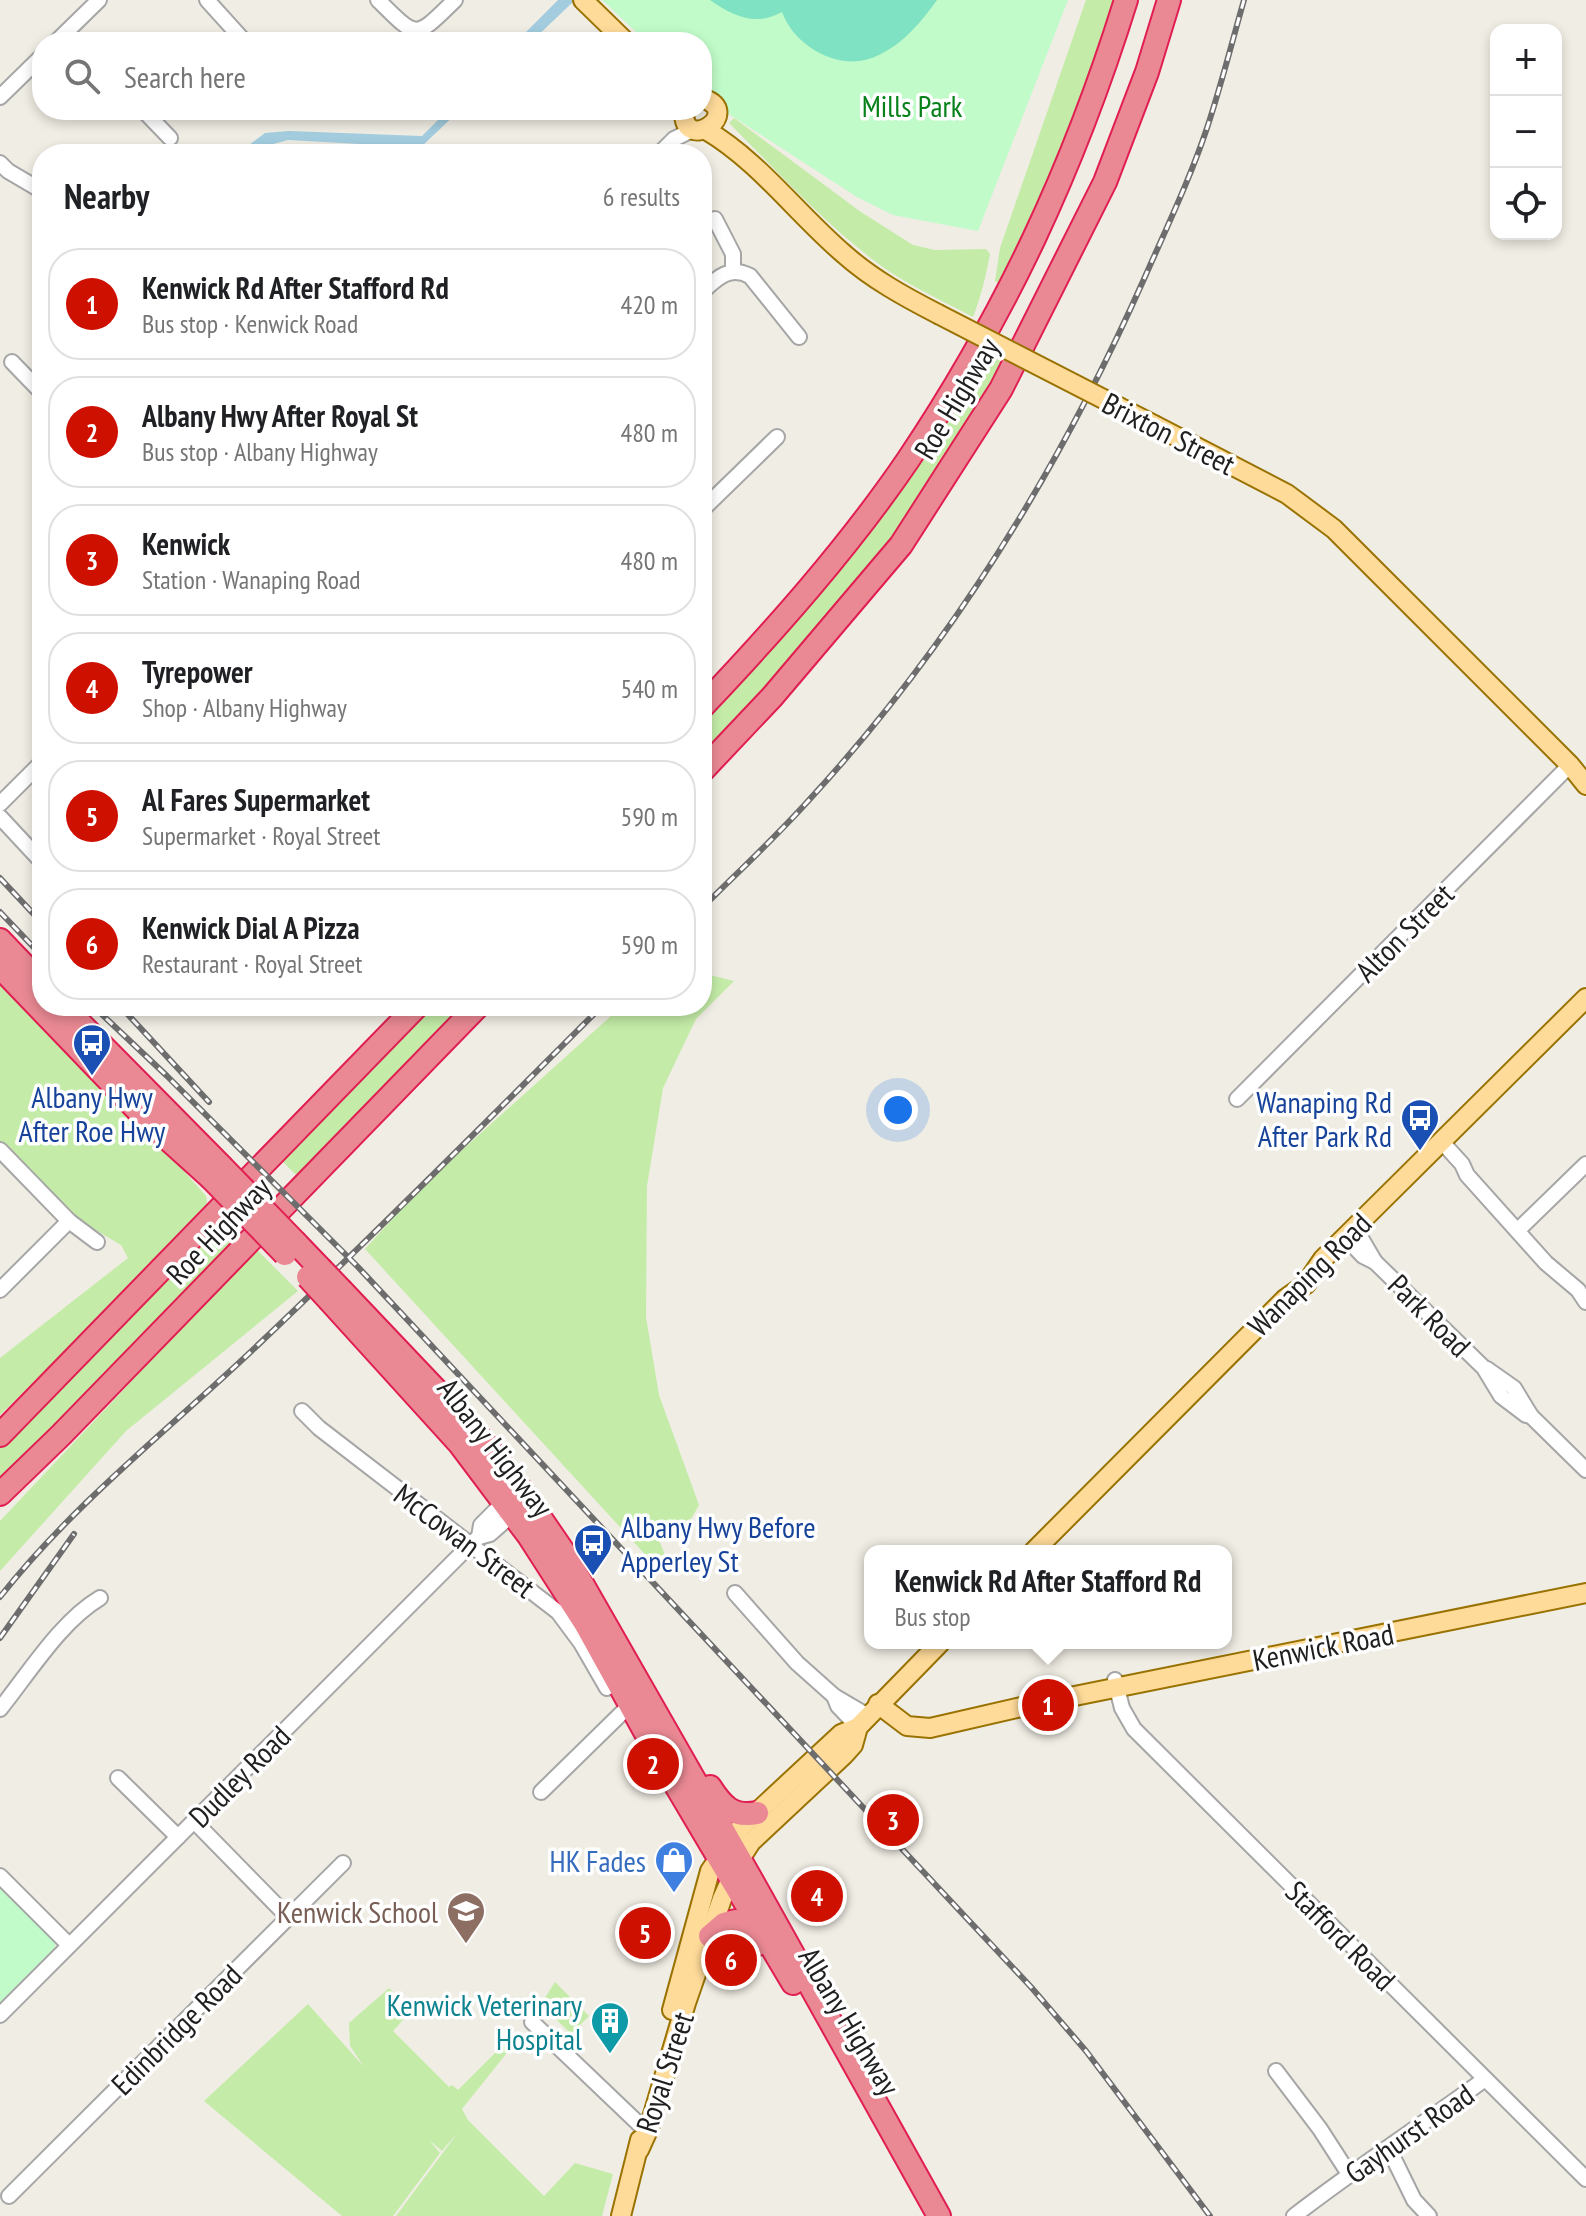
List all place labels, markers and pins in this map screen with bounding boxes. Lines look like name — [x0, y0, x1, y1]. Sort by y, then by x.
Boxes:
bus stop icon: Albany Hwy After Roe Hwy — [71, 1022, 113, 1077]
place label: Albany Hwy After Roe Hwy — [19, 1077, 166, 1150]
place label: Wanaping Rd After Park Rd — [1256, 1082, 1392, 1155]
bus stop icon: Wanaping Rd After Park Rd — [1399, 1097, 1441, 1152]
place label: Albany Hwy Before Apperley St — [621, 1507, 816, 1580]
bus stop icon: Albany Hwy Before Apperley St — [572, 1522, 614, 1577]
pin: 1 — [1022, 1675, 1074, 1735]
pin: 2 — [627, 1734, 679, 1794]
pin: 3 — [867, 1790, 919, 1850]
shop icon: HK Fades — [653, 1839, 695, 1894]
place label: HK Fades — [550, 1841, 646, 1880]
pin: 4 — [791, 1866, 843, 1926]
school or university icon: Kenwick School — [445, 1890, 487, 1945]
place label: Kenwick School — [277, 1892, 438, 1931]
pin: 5 — [619, 1903, 671, 1963]
pin: 6 — [705, 1930, 757, 1990]
place label: Kenwick Veterinary Hospital — [387, 1985, 583, 2058]
building icon: Kenwick Veterinary Hospital — [589, 2000, 631, 2055]

